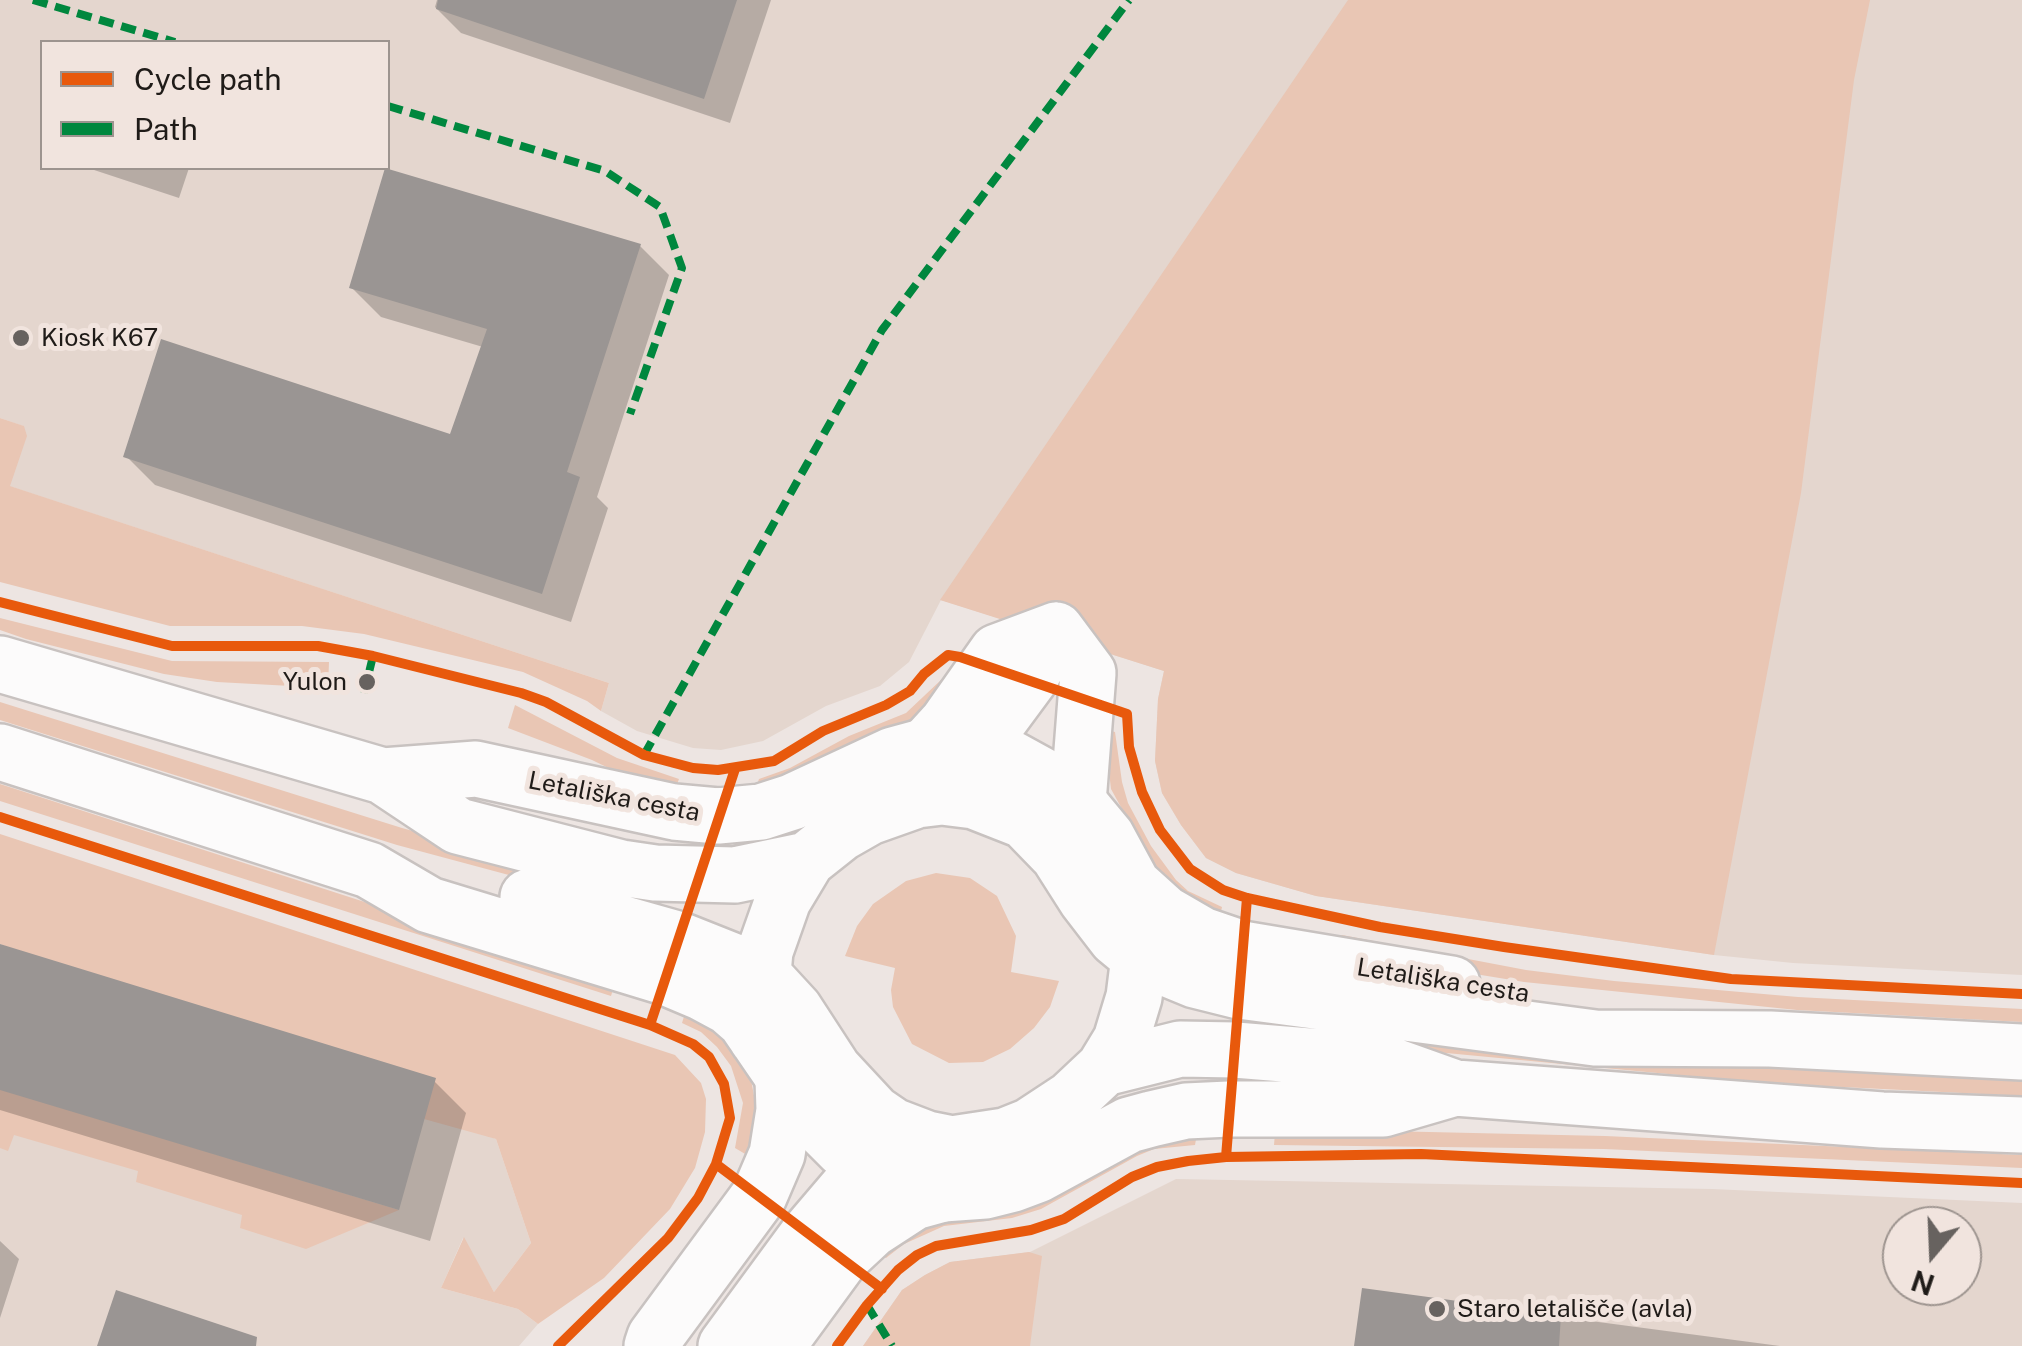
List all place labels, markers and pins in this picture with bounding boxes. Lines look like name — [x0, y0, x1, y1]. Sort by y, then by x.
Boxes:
place label: Kiosk K67 — [41, 323, 158, 353]
marker: Kiosk K67 — [10, 327, 32, 349]
place label: Yulon — [283, 667, 347, 697]
marker: Yulon — [356, 671, 378, 693]
place label: Staro letališče (avla) — [1457, 1294, 1693, 1324]
marker: Staro letališče (avla) — [1426, 1298, 1448, 1320]

